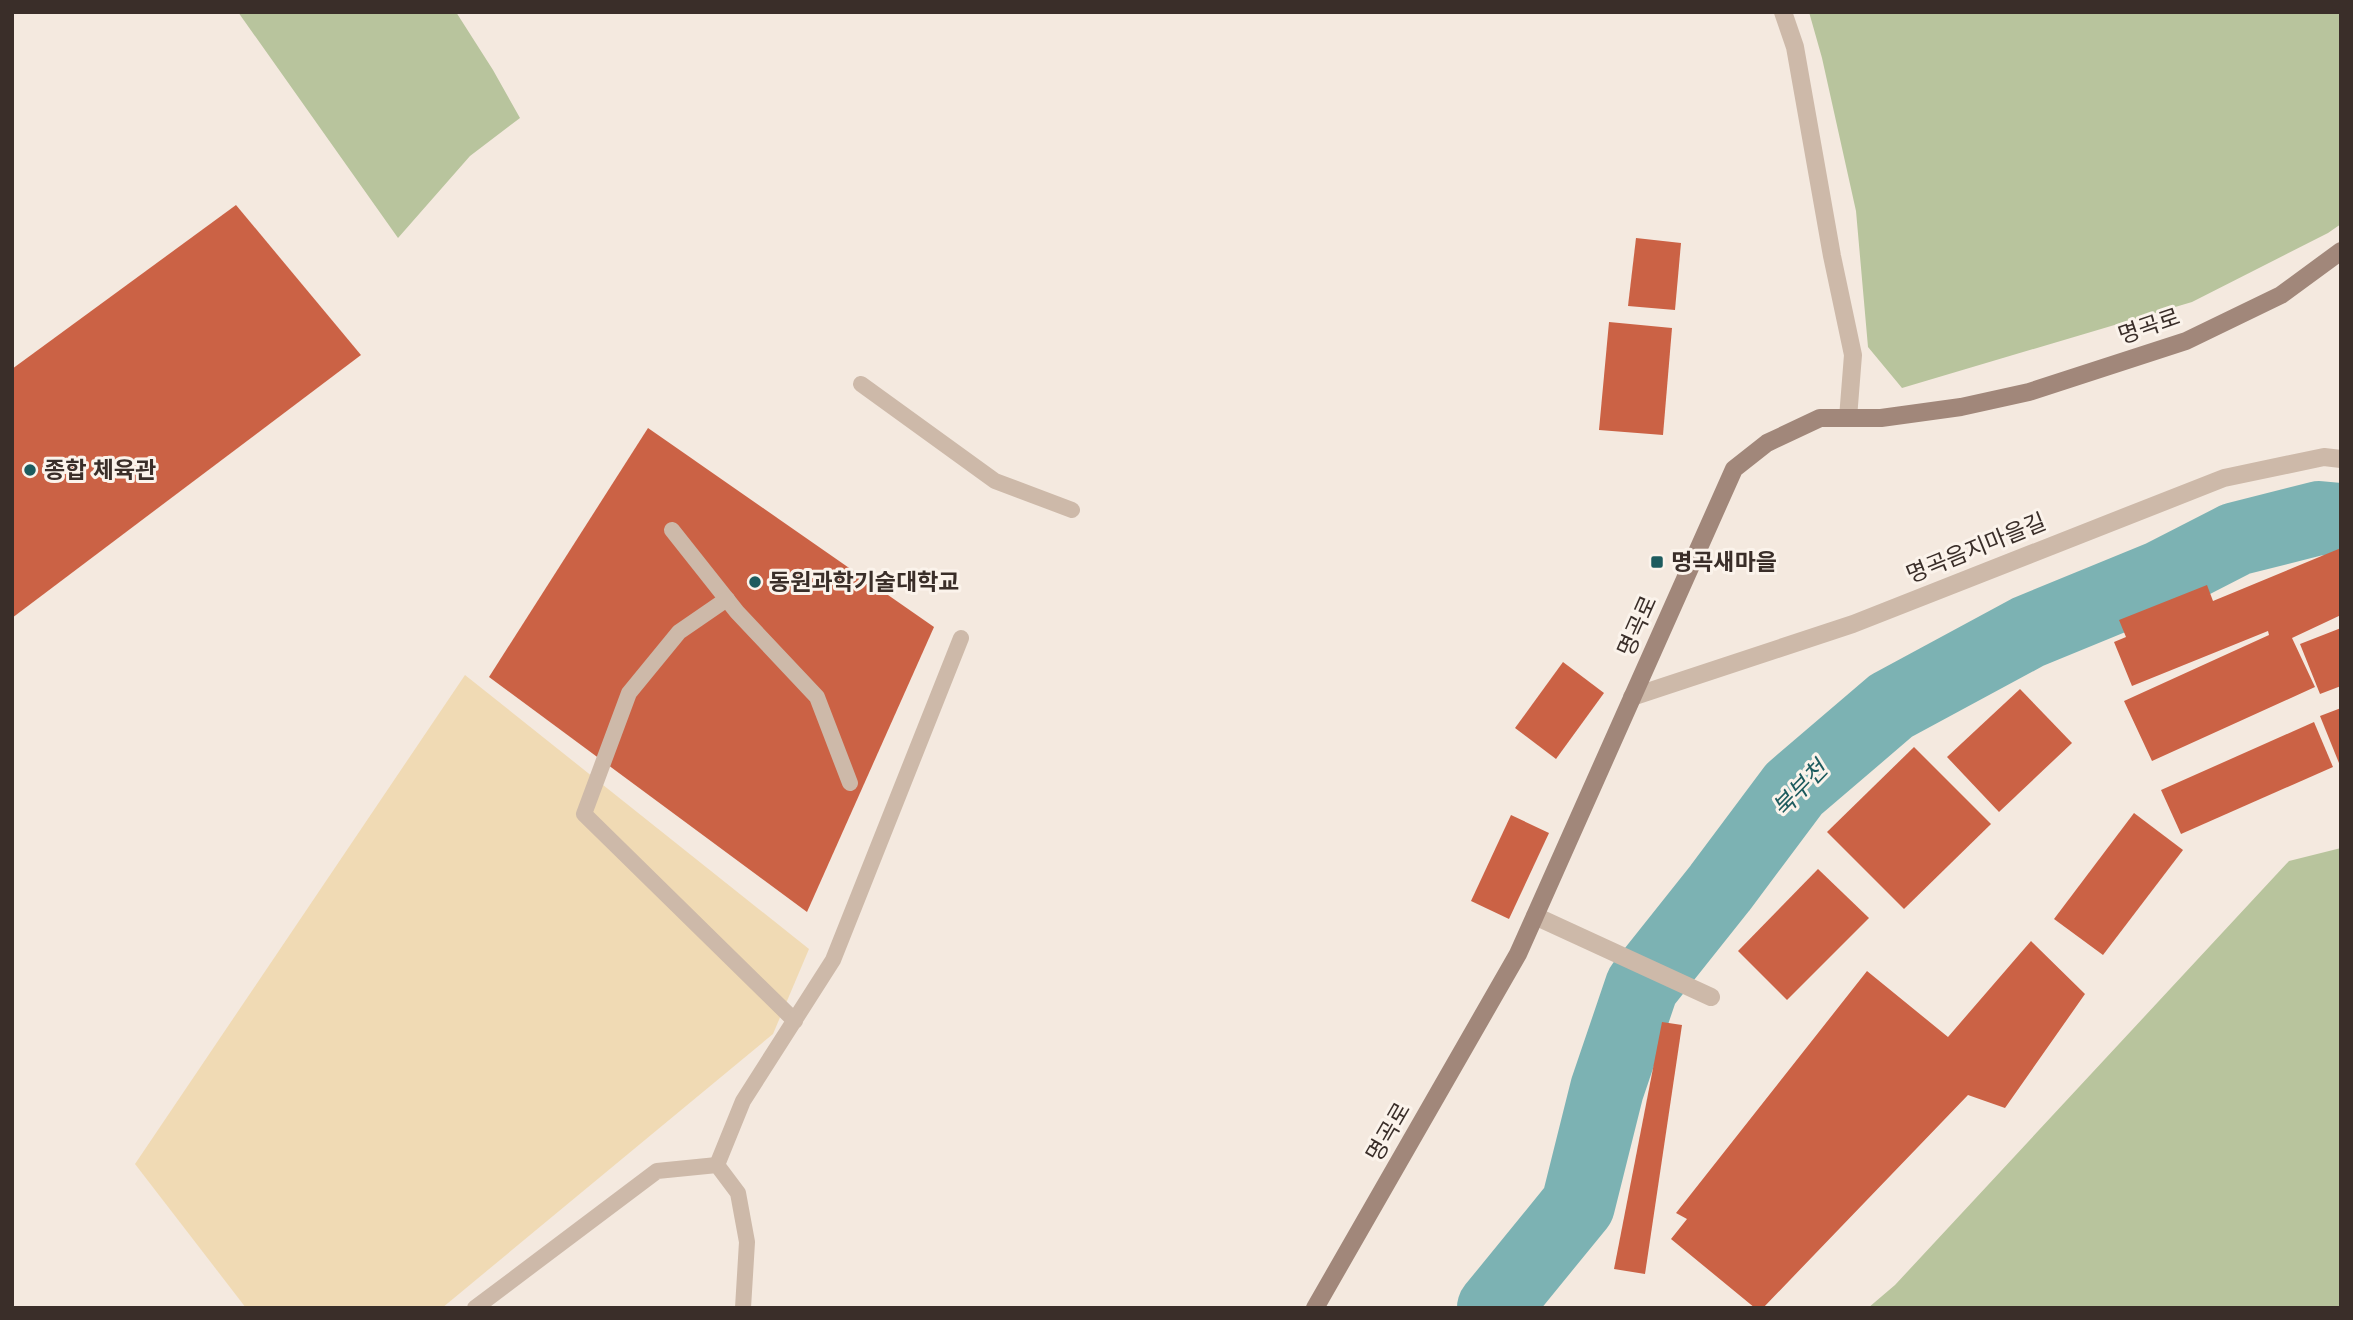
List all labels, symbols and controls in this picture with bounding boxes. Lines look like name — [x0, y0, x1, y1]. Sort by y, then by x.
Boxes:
street label: 명곡로 — [2115, 303, 2183, 349]
place label: 종합 체육관 — [44, 457, 156, 483]
marker: 종합 체육관 — [22, 462, 38, 478]
street label: 명곡음지마을길 — [1902, 508, 2050, 588]
place label: 명곡새마을 — [1671, 549, 1777, 575]
marker: 명곡새마을 — [1649, 554, 1665, 570]
place label: 동원과학기술대학교 — [769, 569, 959, 595]
marker: 동원과학기술대학교 — [747, 574, 763, 590]
street label: 명곡로 — [1612, 592, 1662, 660]
water label: 북부천 — [1767, 753, 1834, 822]
street label: 명곡로 — [1361, 1098, 1415, 1166]

